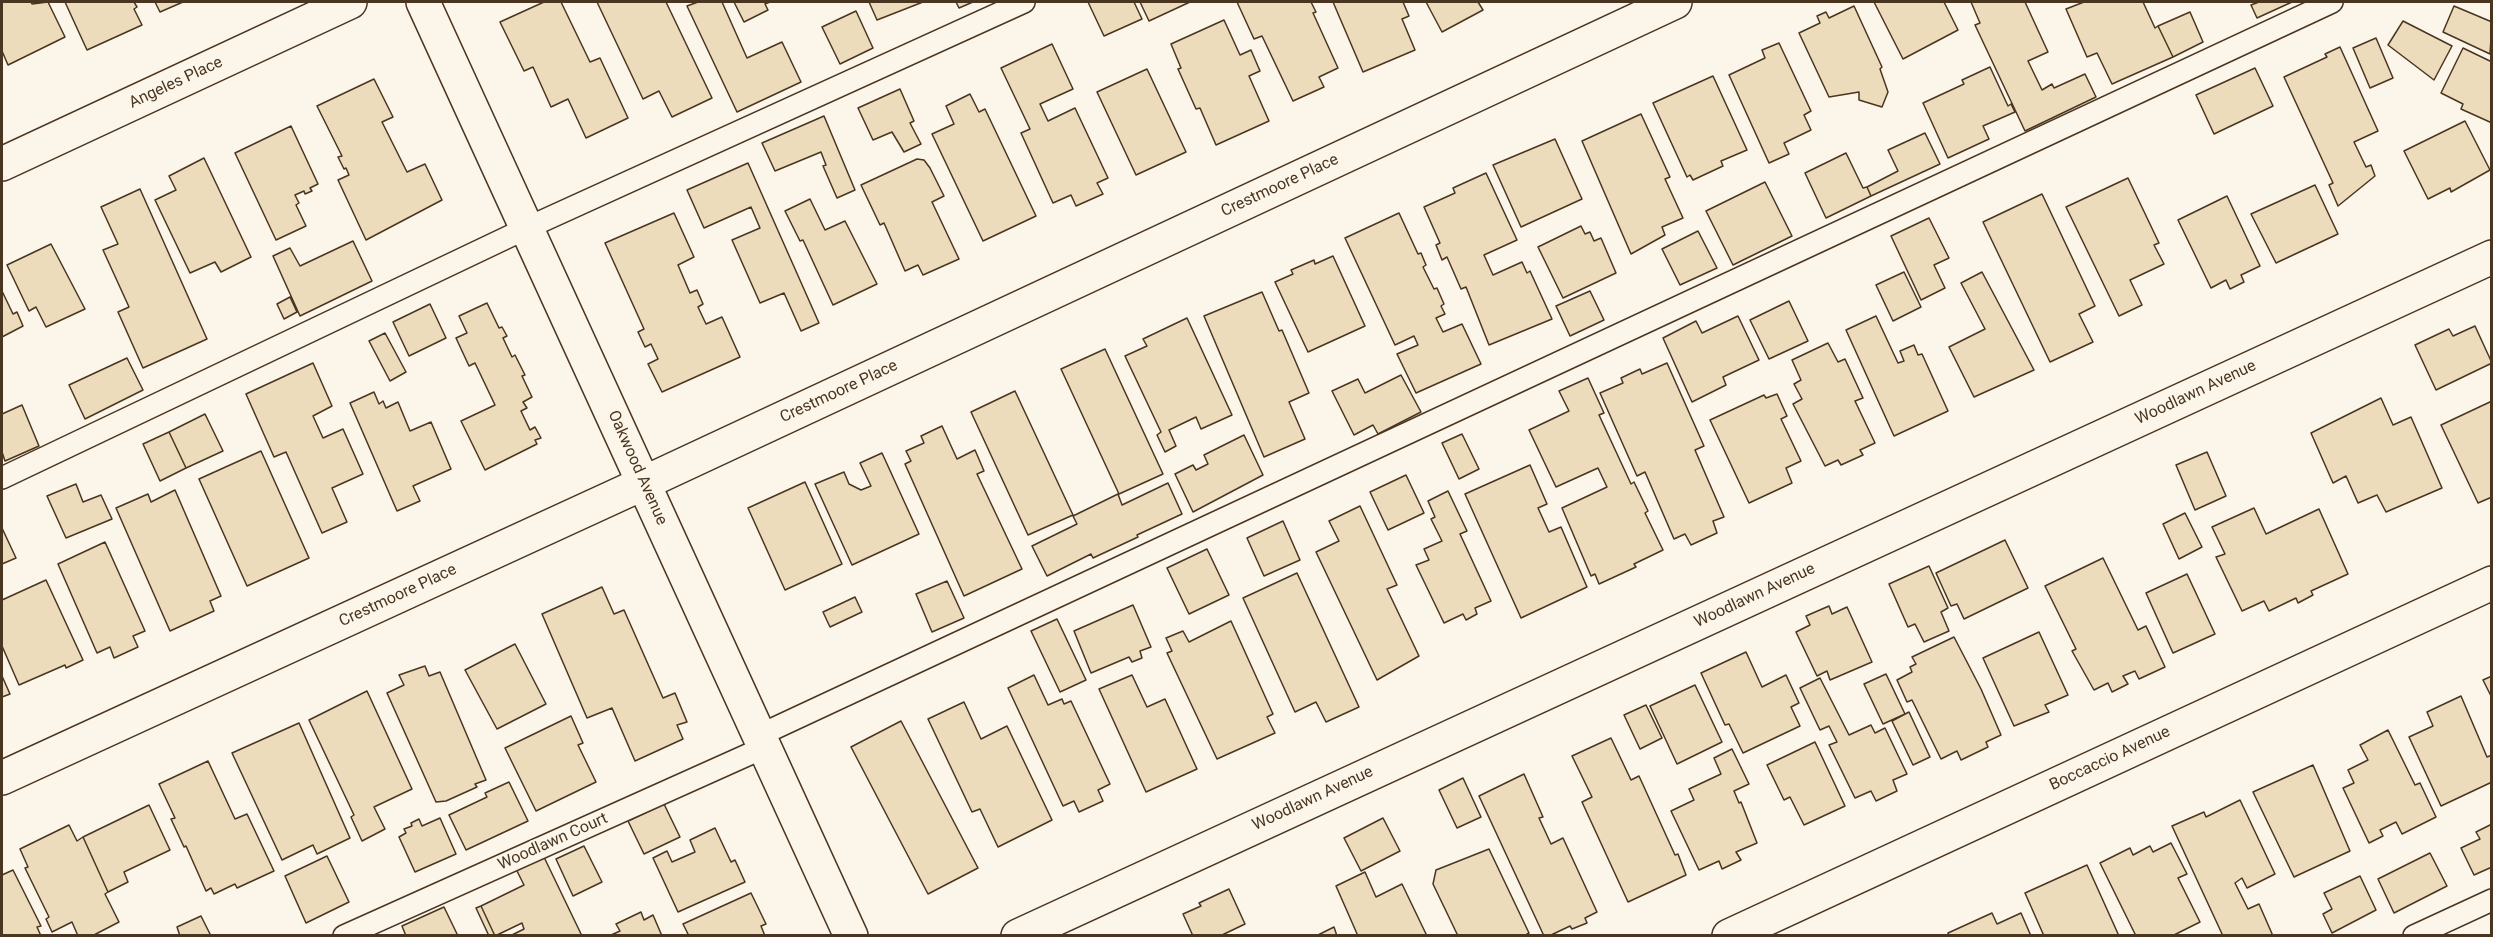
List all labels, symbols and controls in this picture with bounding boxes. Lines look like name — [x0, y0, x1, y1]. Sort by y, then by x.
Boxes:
street label: Angeles Place — [126, 53, 226, 113]
street label: Crestmoore Place — [1218, 150, 1342, 222]
street label: Crestmoore Place — [777, 356, 901, 428]
street label: Woodlawn Avenue — [2133, 357, 2259, 429]
street label: Oakwood Avenue — [603, 408, 671, 528]
street label: Crestmoore Place — [336, 560, 460, 632]
street label: Woodlawn Avenue — [1692, 560, 1818, 632]
street label: Boccaccio Avenue — [2047, 723, 2173, 795]
street label: Woodlawn Avenue — [1250, 763, 1376, 835]
street label: Woodlawn Court — [495, 809, 611, 875]

